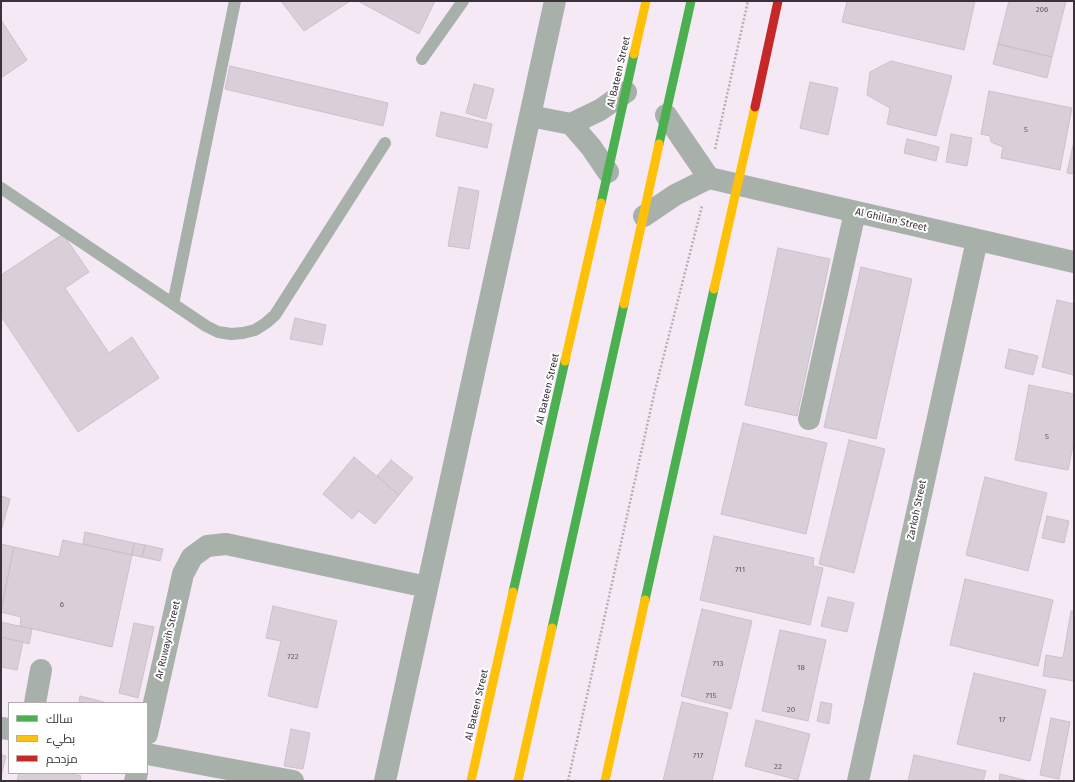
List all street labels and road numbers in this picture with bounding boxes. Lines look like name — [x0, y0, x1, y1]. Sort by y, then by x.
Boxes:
street label: Al Bateen Street — [605, 35, 633, 109]
street label: Al Ghillan Street — [854, 206, 928, 234]
street label: Al Bateen Street — [534, 352, 562, 426]
street label: Zarkoh Street — [905, 479, 929, 541]
street label: Ar Ruwayih Street — [153, 600, 183, 680]
street label: Al Bateen Street — [463, 668, 491, 742]

